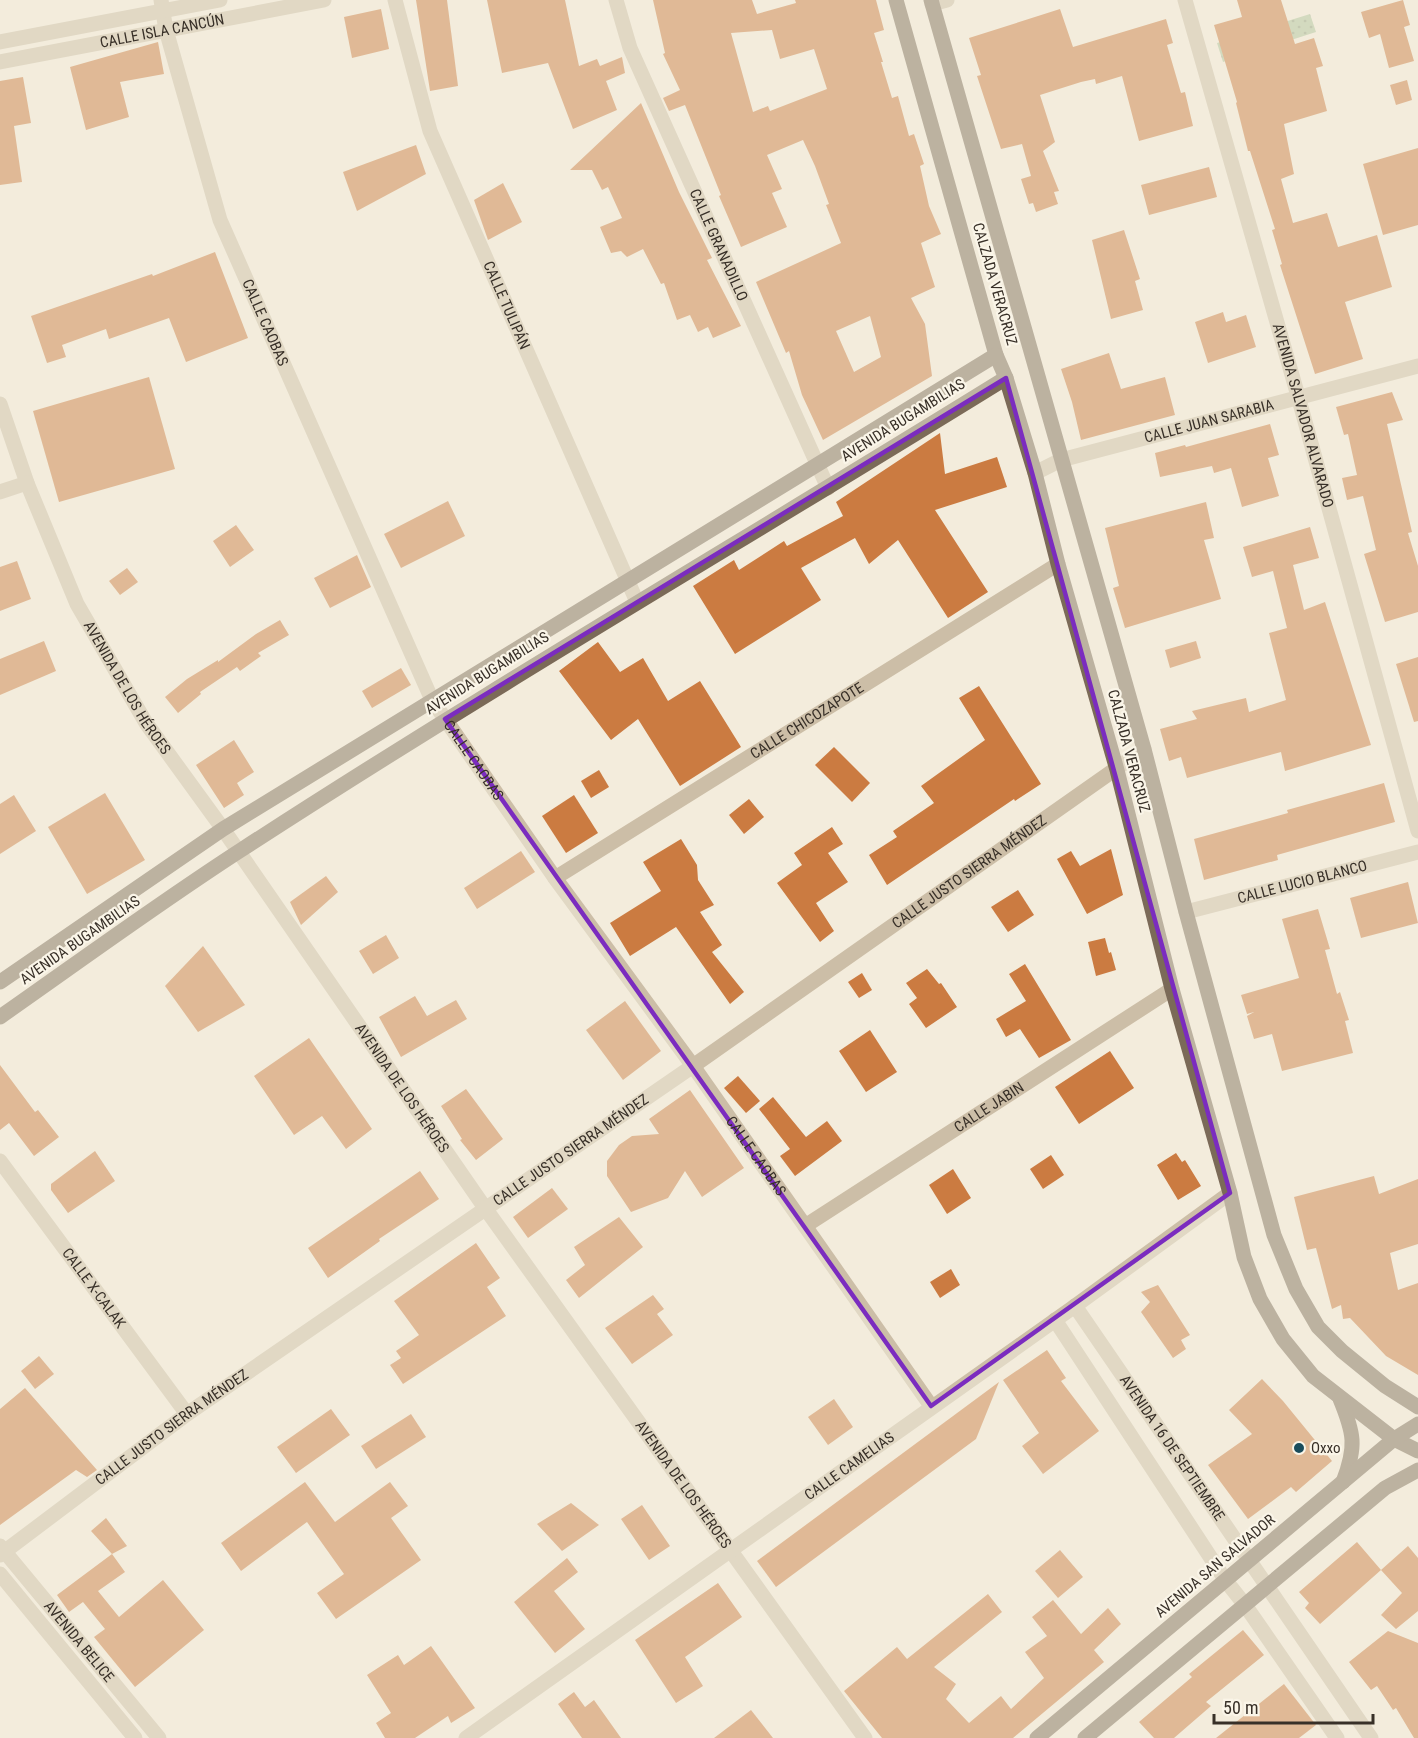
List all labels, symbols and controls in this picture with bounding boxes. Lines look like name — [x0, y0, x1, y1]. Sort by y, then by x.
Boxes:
street label: CALLE ISLA CANCÚN — [98, 10, 226, 52]
street label: CALLE GRANADILLO — [686, 186, 752, 304]
street label: CALZADA VERACRUZ — [969, 221, 1021, 347]
street label: CALLE TULIPÁN — [479, 258, 534, 352]
street label: CALLE CAOBAS — [238, 276, 292, 369]
street label: AVENIDA SALVADOR ALVARADO — [1269, 321, 1337, 510]
street label: AVENIDA BUGAMBILIAS — [838, 375, 968, 465]
street label: CALLE JUAN SARABIA — [1142, 395, 1276, 447]
street label: AVENIDA DE LOS HÉROES — [80, 618, 175, 758]
street label: AVENIDA BUGAMBILIAS — [422, 628, 552, 718]
street label: CALLE CHICOZAPOTE — [747, 679, 867, 763]
street label: CALZADA VERACRUZ — [1104, 688, 1154, 815]
street label: CALLE CAOBAS — [440, 717, 508, 804]
street label: CALLE JUSTO SIERRA MÉNDEZ — [888, 811, 1050, 932]
street label: CALLE LUCIO BLANCO — [1235, 857, 1369, 907]
street label: AVENIDA BUGAMBILIAS — [17, 892, 144, 988]
street label: AVENIDA DE LOS HÉROES — [351, 1020, 453, 1156]
street label: CALLE JABIN — [951, 1078, 1027, 1136]
street label: CALLE JUSTO SIERRA MÉNDEZ — [489, 1090, 652, 1210]
street label: CALLE CAOBAS — [722, 1113, 790, 1199]
street label: CALLE X-CALAK — [58, 1244, 130, 1332]
street label: CALLE JUSTO SIERRA MÉNDEZ — [92, 1366, 252, 1489]
street label: AVENIDA 16 DE SEPTIEMBRE — [1116, 1372, 1228, 1524]
street label: AVENIDA DE LOS HÉROES — [631, 1417, 735, 1552]
street label: CALLE CAMELIAS — [801, 1428, 898, 1504]
place label: Oxxo — [1311, 1439, 1341, 1457]
marker: Oxxo — [1292, 1441, 1306, 1455]
street label: AVENIDA SAN SALVADOR — [1151, 1511, 1279, 1621]
street label: AVENIDA BELICE — [40, 1597, 118, 1686]
scale bar — [1214, 1687, 1373, 1725]
text: 50 m — [1223, 1697, 1258, 1718]

